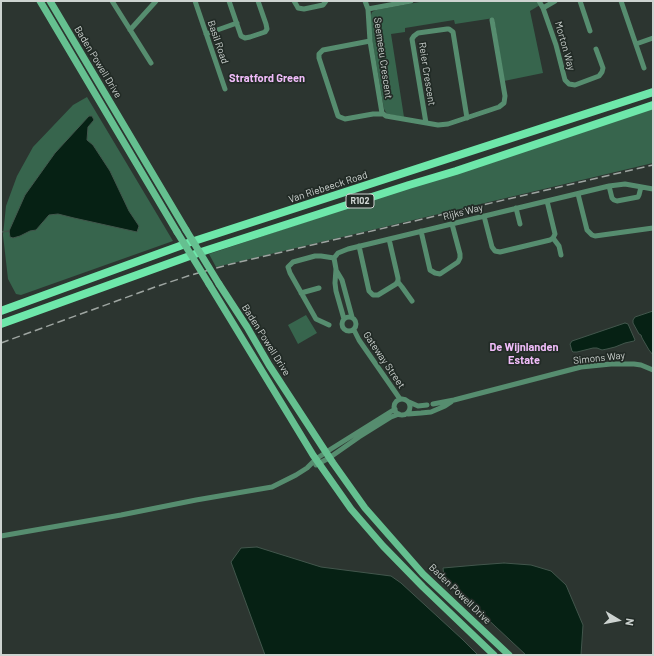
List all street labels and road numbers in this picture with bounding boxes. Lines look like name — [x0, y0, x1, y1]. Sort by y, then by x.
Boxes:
street label: Seemeeu Crescent — [371, 17, 395, 99]
street label: Basil Road — [205, 19, 231, 65]
street label: Morton Way — [552, 20, 578, 72]
street label: Baden Powell Drive — [72, 24, 124, 100]
street label: Reier Crescent — [416, 41, 438, 107]
street label: Van Riebeeck Road — [287, 169, 369, 205]
road number: R102 — [346, 194, 374, 208]
street label: Rijks Way — [442, 201, 484, 223]
street label: Baden Powell Drive — [239, 302, 293, 378]
street label: Gateway Street — [361, 329, 407, 391]
street label: Simons Way — [572, 349, 626, 367]
street label: Baden Powell Drive — [426, 561, 494, 627]

